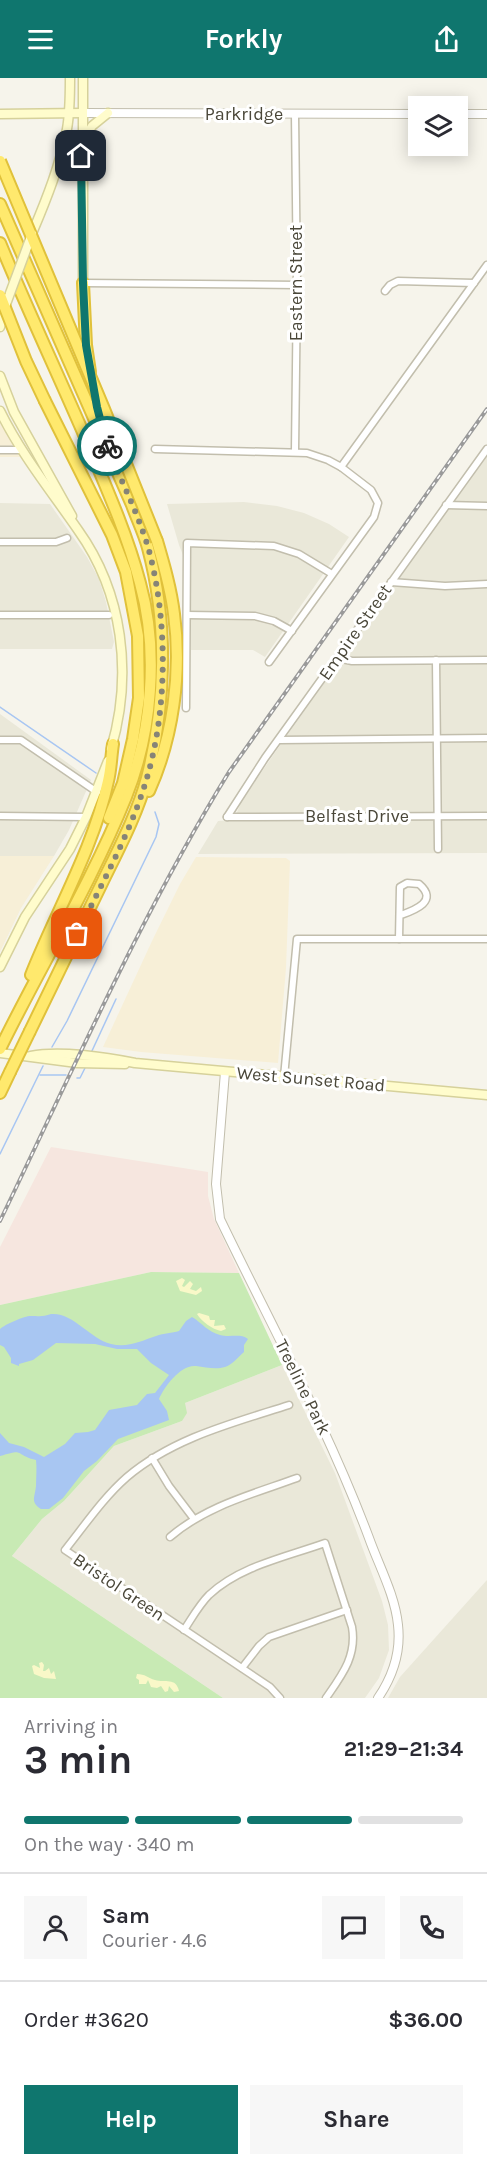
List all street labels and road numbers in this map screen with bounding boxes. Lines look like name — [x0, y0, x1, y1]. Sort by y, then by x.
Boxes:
street label: Parkridge — [205, 103, 283, 125]
street label: Eastern Street — [285, 224, 307, 341]
street label: Empire Street — [314, 580, 396, 684]
street label: Belfast Drive — [305, 805, 409, 827]
street label: West Sunset Road — [236, 1062, 386, 1096]
street label: Treeline Park — [270, 1335, 336, 1439]
street label: Bristol Green — [69, 1548, 169, 1626]

